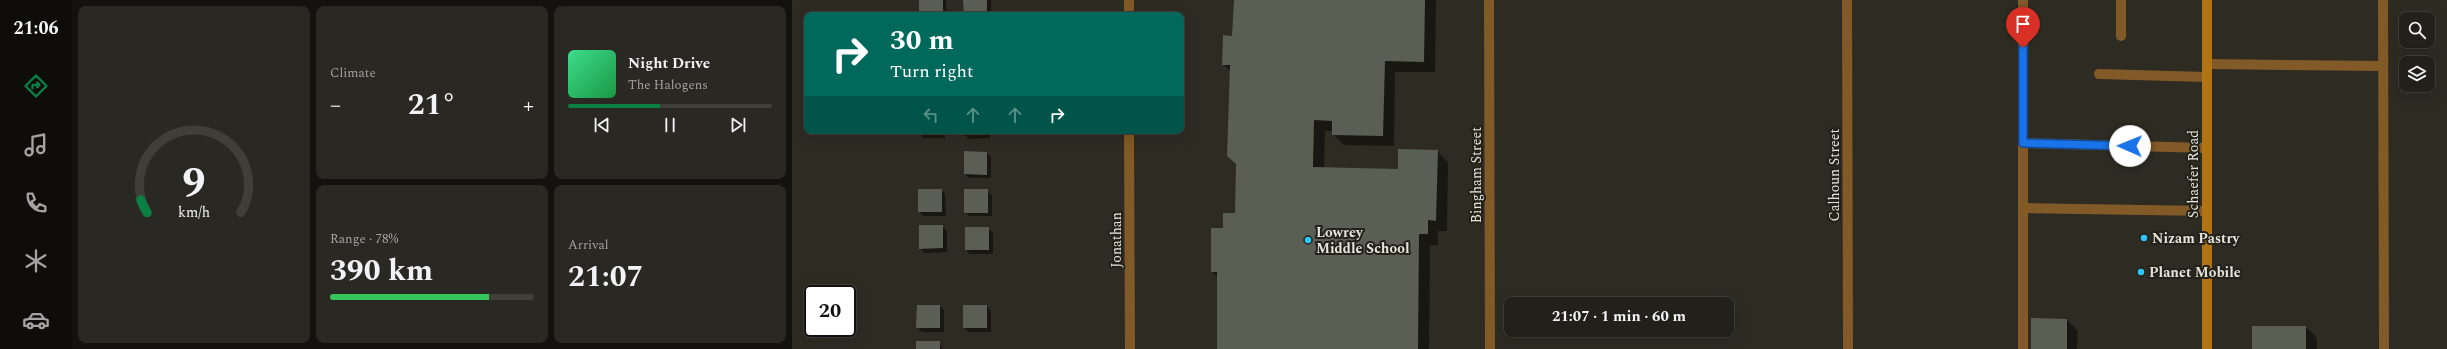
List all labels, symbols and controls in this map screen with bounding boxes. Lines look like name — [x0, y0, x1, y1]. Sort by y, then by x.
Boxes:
pin — [2006, 7.0, 2040, 48]
map controls — [2399, 12, 2435, 92]
button: search — [2399, 12, 2435, 48]
icon: arrive — [2012, 13, 2034, 35]
text: 21:06 — [13, 15, 59, 42]
text: 30 m — [890, 19, 954, 62]
icon: right — [824, 28, 876, 80]
text: Night Drive — [628, 52, 710, 75]
button: layers — [2399, 56, 2435, 92]
text: Turn right — [890, 58, 973, 85]
text: Climate — [330, 63, 376, 83]
icon: directions — [22, 72, 50, 100]
text: The Halogens — [628, 75, 708, 95]
text: 21° — [408, 82, 456, 128]
text: − — [330, 89, 341, 122]
text: + — [523, 89, 534, 122]
icon: left — [920, 104, 942, 126]
icon: ahead — [962, 104, 984, 126]
icon: ahead — [1004, 104, 1026, 126]
icon: right — [1046, 104, 1068, 126]
icon: previous — [591, 114, 613, 136]
icon: pause — [659, 114, 681, 136]
icon: next — [727, 114, 749, 136]
position arrow — [2109, 125, 2151, 167]
street label: Bingham Street — [1466, 127, 1487, 223]
street label: Calhoun Street — [1824, 128, 1845, 222]
street label: Schaefer Road — [2183, 130, 2204, 218]
icon: music — [22, 131, 50, 159]
text: 9 — [182, 151, 206, 214]
icon: phone — [22, 189, 50, 217]
text: km/h — [178, 201, 210, 223]
street label: Jonathan — [1106, 212, 1127, 268]
place label: Lowrey Middle School — [1316, 222, 1410, 259]
place label: Nizam Pastry — [2152, 228, 2241, 249]
text: Range · 78% — [330, 229, 398, 249]
marker: Nizam Pastry — [2139, 233, 2149, 243]
text: Arrival — [568, 235, 609, 255]
marker: Lowrey Middle School — [1303, 235, 1313, 245]
icon: climate — [22, 247, 50, 275]
text: 390 km — [330, 248, 433, 294]
text: 21:07 — [568, 254, 643, 300]
place label: Planet Mobile — [2149, 262, 2241, 283]
marker: Planet Mobile — [2136, 267, 2146, 277]
speed limit sign: 20 — [804, 285, 856, 337]
text: 21:07 · 1 min · 60 m — [1552, 305, 1686, 328]
icon: car — [22, 306, 50, 334]

